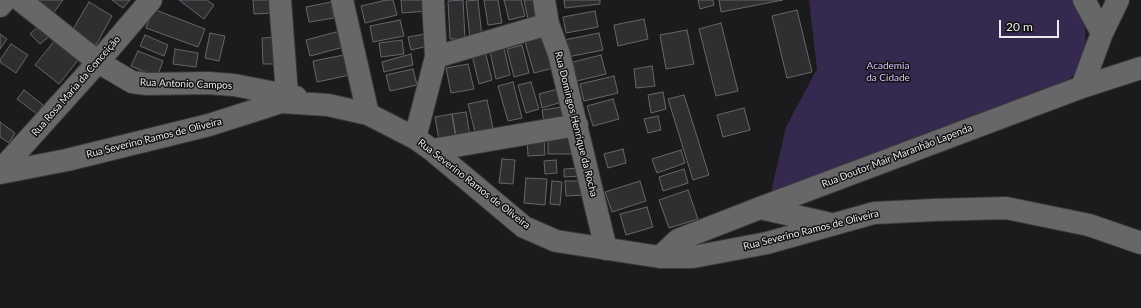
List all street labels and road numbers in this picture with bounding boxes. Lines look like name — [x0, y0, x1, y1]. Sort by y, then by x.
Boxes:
street label: Rua Rosa Maria da Conceição — [29, 33, 123, 139]
street label: Rua Domingos Henrique da Rocha — [552, 50, 600, 198]
street label: Rua Antonio Campos — [140, 76, 232, 92]
street label: Rua Severino Ramos de Oliveira — [85, 115, 223, 161]
street label: Rua Doutor Mair Maranhão Lapenda — [820, 122, 974, 190]
street label: Rua Severino Ramos de Oliveira — [415, 136, 533, 232]
street label: Rua Severino Ramos de Oliveira — [742, 207, 880, 253]

